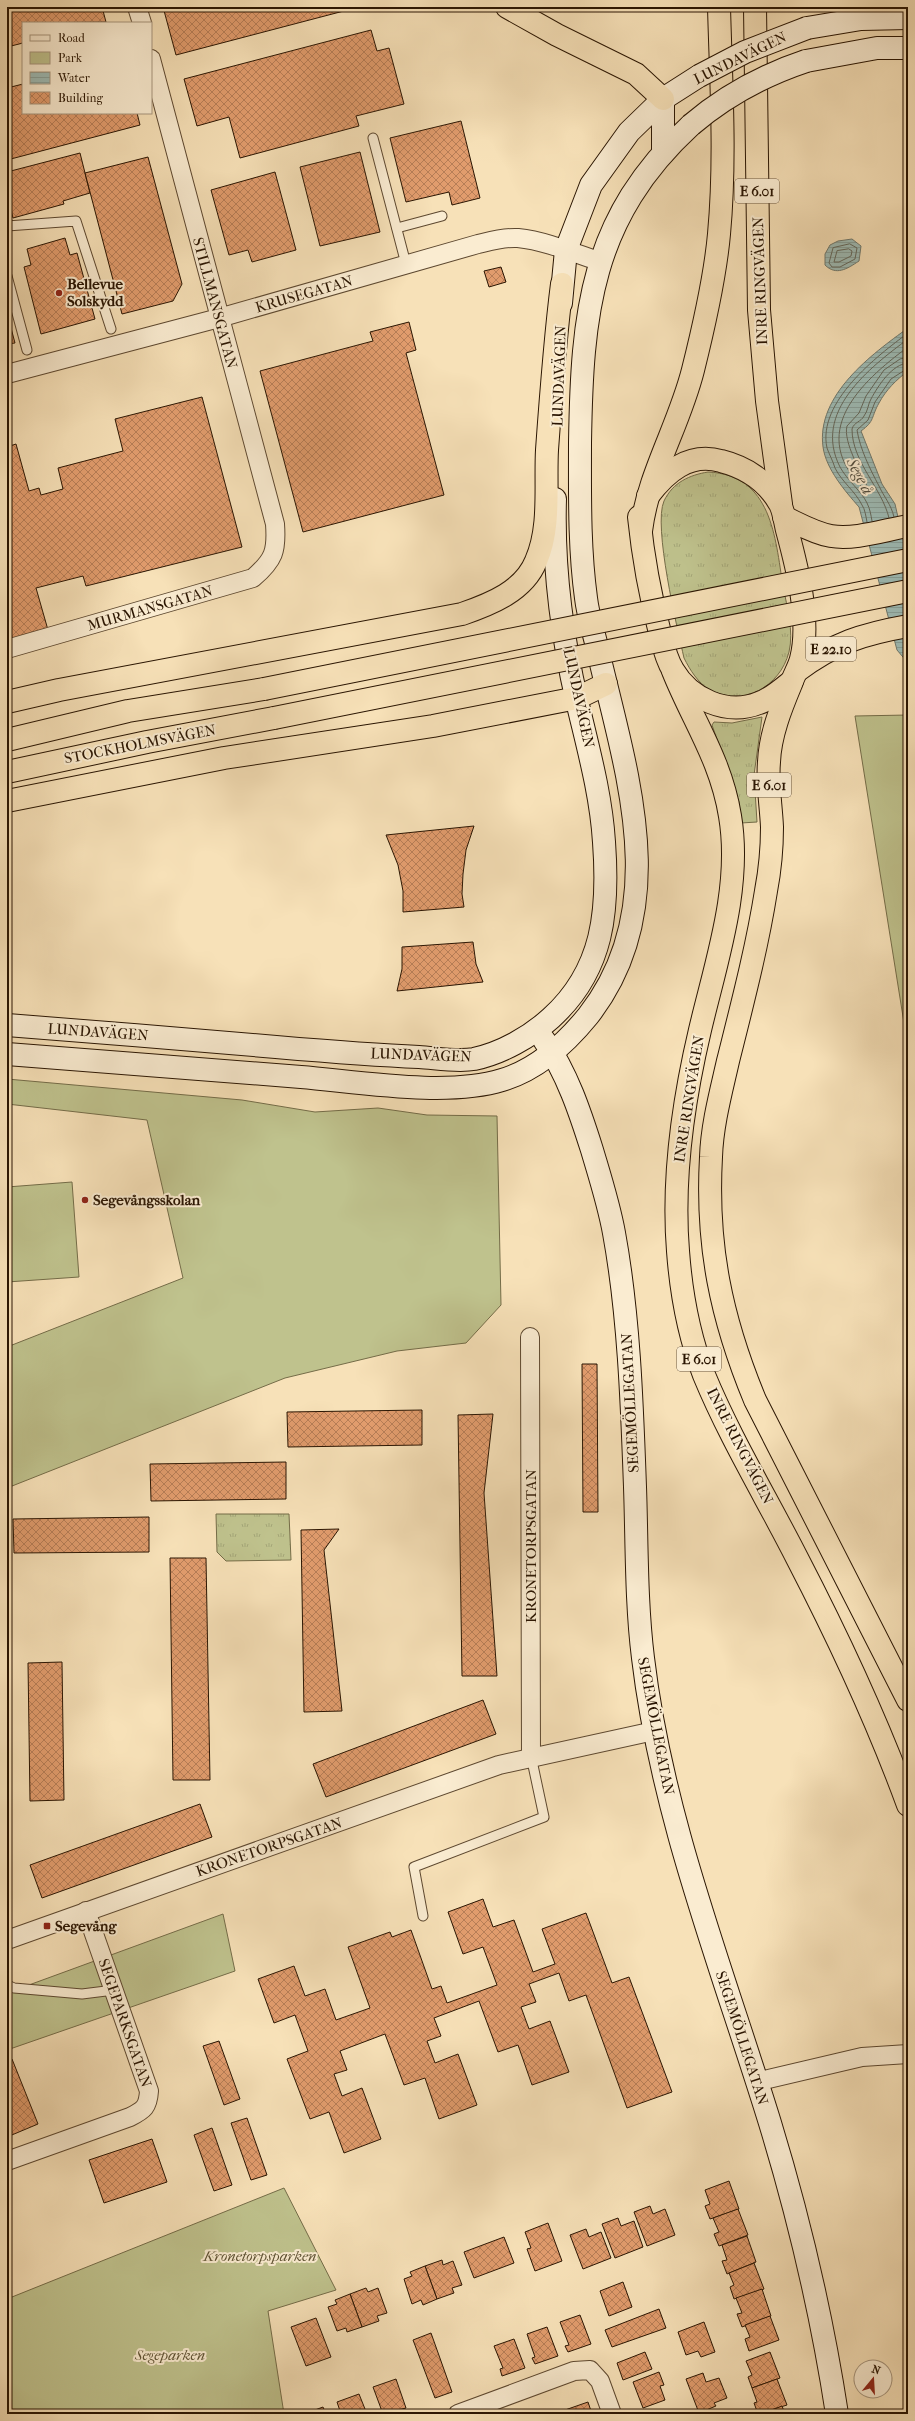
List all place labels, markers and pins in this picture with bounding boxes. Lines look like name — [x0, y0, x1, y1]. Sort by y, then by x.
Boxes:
place label: Bellevue Solskydd — [67, 275, 124, 310]
marker: Bellevue Solskydd — [54, 288, 64, 298]
place label: Segevångsskolan — [93, 1191, 201, 1209]
marker: Segevångsskolan — [80, 1195, 90, 1205]
place label: Segevång — [55, 1917, 117, 1935]
marker: Segevång — [42, 1921, 52, 1931]

